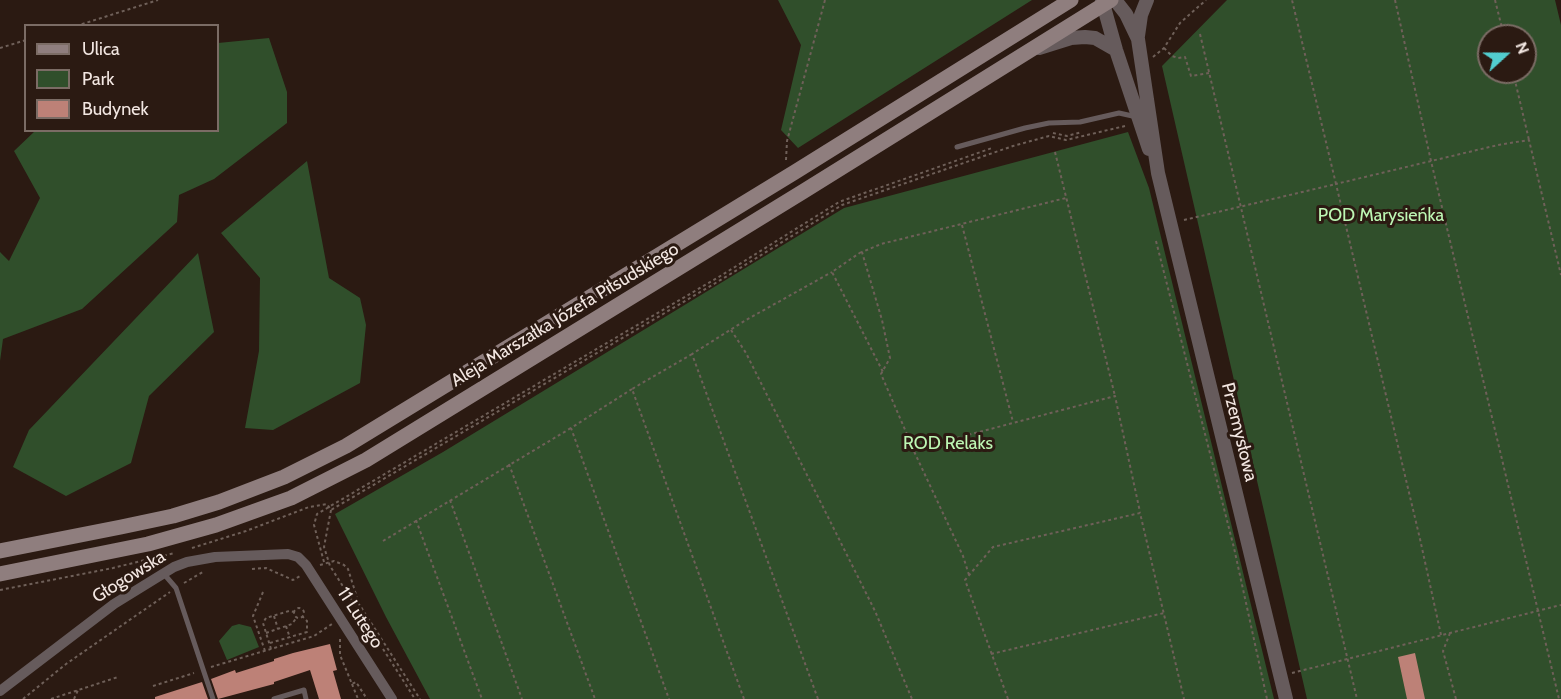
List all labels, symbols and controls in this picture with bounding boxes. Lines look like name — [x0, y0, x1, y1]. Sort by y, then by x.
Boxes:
legend — [24, 24, 219, 132]
north arrow — [1477, 24, 1537, 84]
text: Ulica — [82, 38, 120, 60]
text: N — [1512, 39, 1533, 57]
text: Park — [82, 68, 114, 90]
text: Budynek — [82, 98, 149, 120]
park label: POD Marysieńka — [1318, 205, 1444, 227]
street label: Aleja Marszałka Józefa Piłsudskiego — [447, 238, 683, 392]
street label: Przemysłowa — [1216, 380, 1262, 484]
park label: ROD Relaks — [903, 433, 993, 455]
street label: Głogowska — [88, 546, 170, 608]
street label: 11 Lutego — [332, 584, 388, 652]

